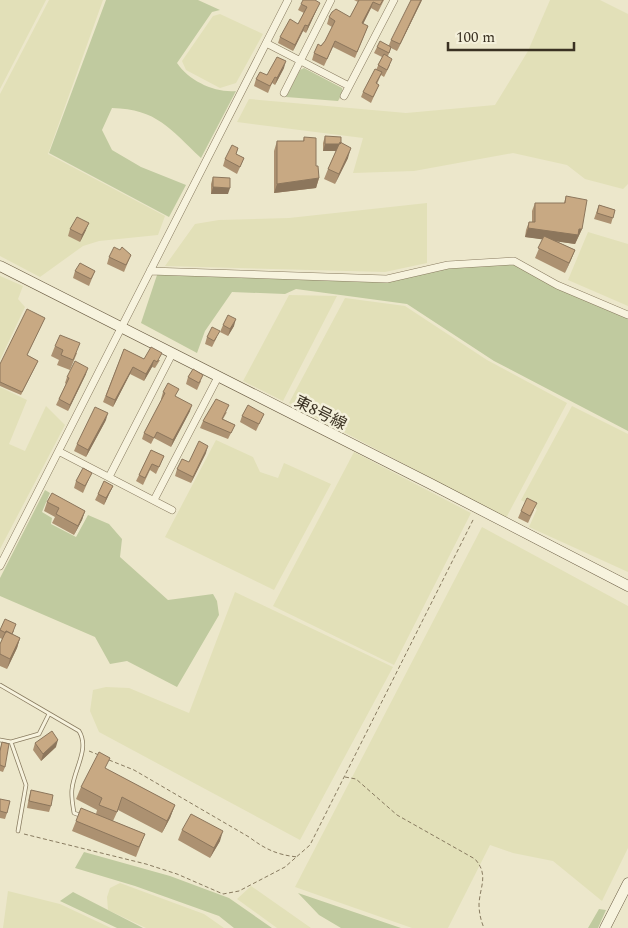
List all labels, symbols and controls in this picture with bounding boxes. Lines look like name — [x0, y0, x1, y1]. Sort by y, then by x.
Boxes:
scale bar — [448, 20, 574, 52]
text: 100 m — [456, 26, 495, 49]
street label: 東8号線 — [290, 389, 351, 436]

